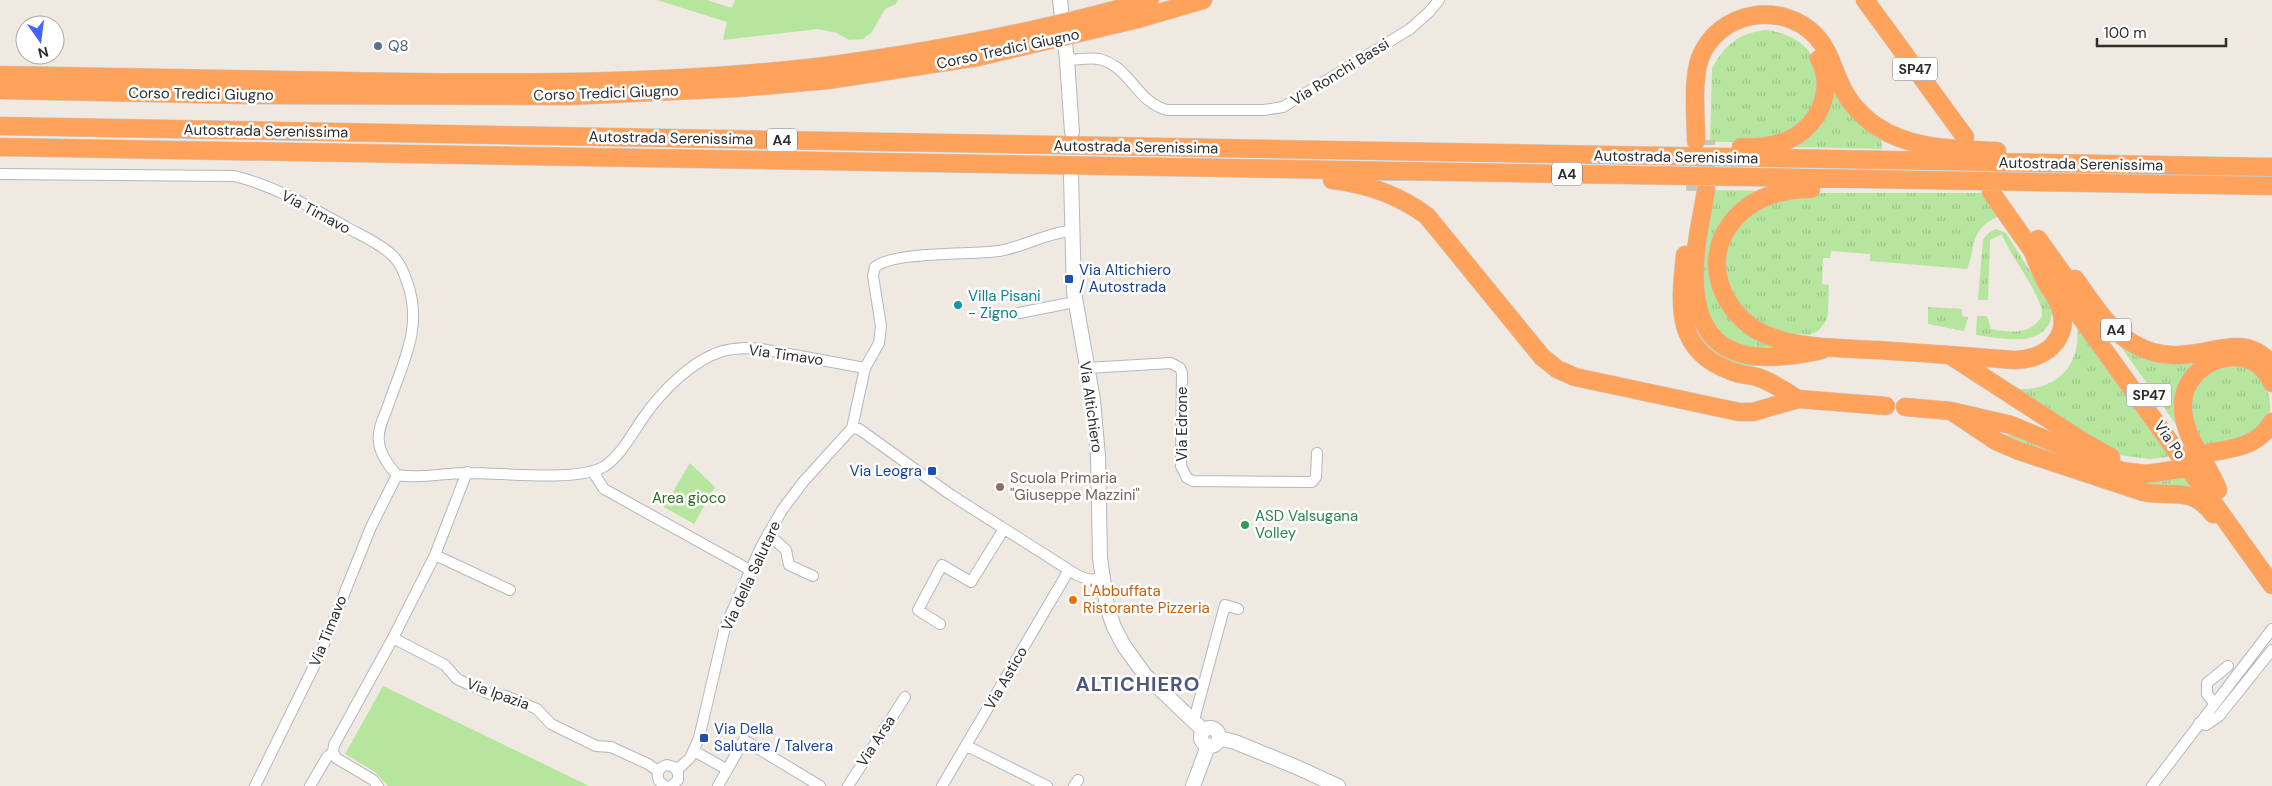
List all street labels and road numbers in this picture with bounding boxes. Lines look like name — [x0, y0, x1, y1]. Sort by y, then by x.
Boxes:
street label: Corso Tredici Giugno — [935, 24, 1081, 74]
street label: Via Ronchi Bassi — [1287, 34, 1393, 110]
road number: SP47 — [1892, 58, 1938, 80]
street label: Corso Tredici Giugno — [533, 80, 679, 106]
street label: Corso Tredici Giugno — [128, 83, 274, 105]
street label: Autostrada Serenissima — [183, 120, 349, 142]
street label: Autostrada Serenissima — [588, 127, 754, 149]
road number: A4 — [767, 128, 797, 152]
street label: Autostrada Serenissima — [1053, 136, 1219, 158]
street label: Autostrada Serenissima — [1593, 146, 1759, 168]
street label: Autostrada Serenissima — [1998, 153, 2164, 175]
road number: A4 — [1552, 162, 1582, 185]
street label: Via Timavo — [278, 185, 354, 239]
road number: A4 — [2101, 318, 2131, 342]
street label: Via Timavo — [747, 340, 825, 370]
street label: Via Altichiero — [1075, 360, 1107, 454]
road number: SP47 — [2126, 384, 2172, 406]
street label: Via Edrone — [1172, 387, 1192, 461]
street label: Via Po — [2149, 417, 2191, 463]
street label: Via della Salutare — [717, 518, 785, 634]
street label: Via Timavo — [305, 592, 351, 670]
street label: Via Astico — [980, 643, 1032, 713]
street label: Via Ipazia — [464, 673, 532, 715]
street label: Via Arsa — [852, 712, 900, 770]

